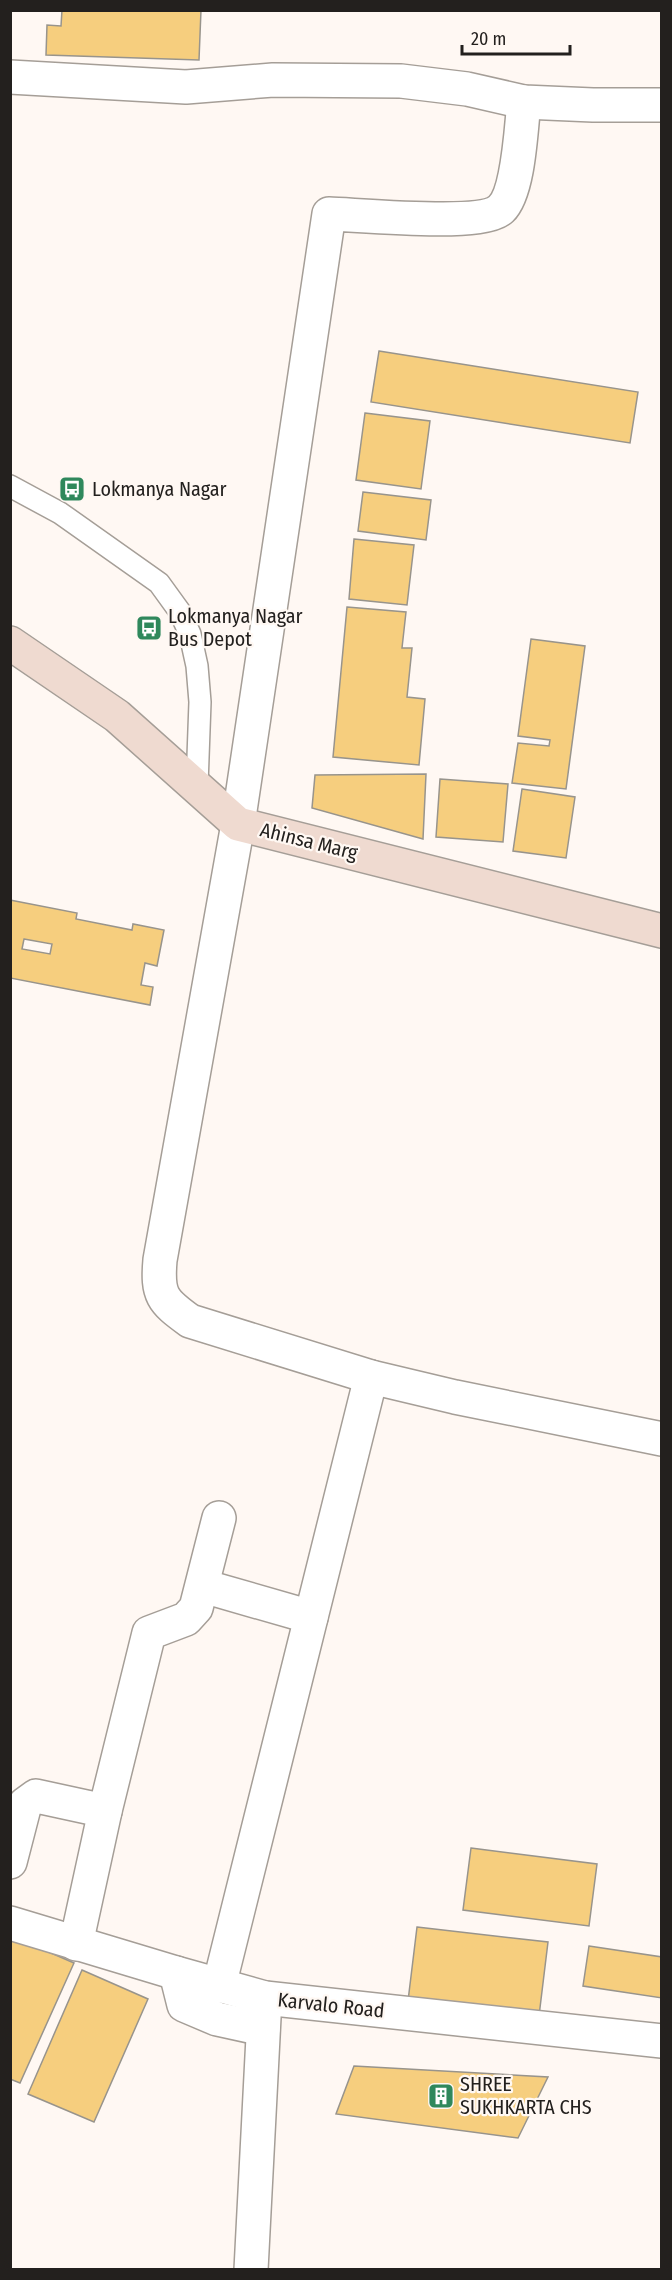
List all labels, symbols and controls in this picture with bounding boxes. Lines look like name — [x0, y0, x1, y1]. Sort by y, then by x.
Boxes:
scale bar — [462, 18, 570, 56]
text: 20 m — [471, 28, 506, 50]
bus stop icon: Lokmanya Nagar — [57, 474, 87, 504]
place label: Lokmanya Nagar — [92, 477, 227, 501]
place label: Lokmanya Nagar Bus Depot — [168, 604, 303, 651]
bus stop icon: Lokmanya Nagar Bus Depot — [134, 613, 164, 643]
street label: Ahinsa Marg — [258, 817, 361, 865]
street label: Karvalo Road — [276, 1987, 386, 2023]
place label: SHREE SUKHKARTA CHS — [460, 2072, 592, 2119]
building icon: SHREE SUKHKARTA CHS — [426, 2081, 456, 2111]

